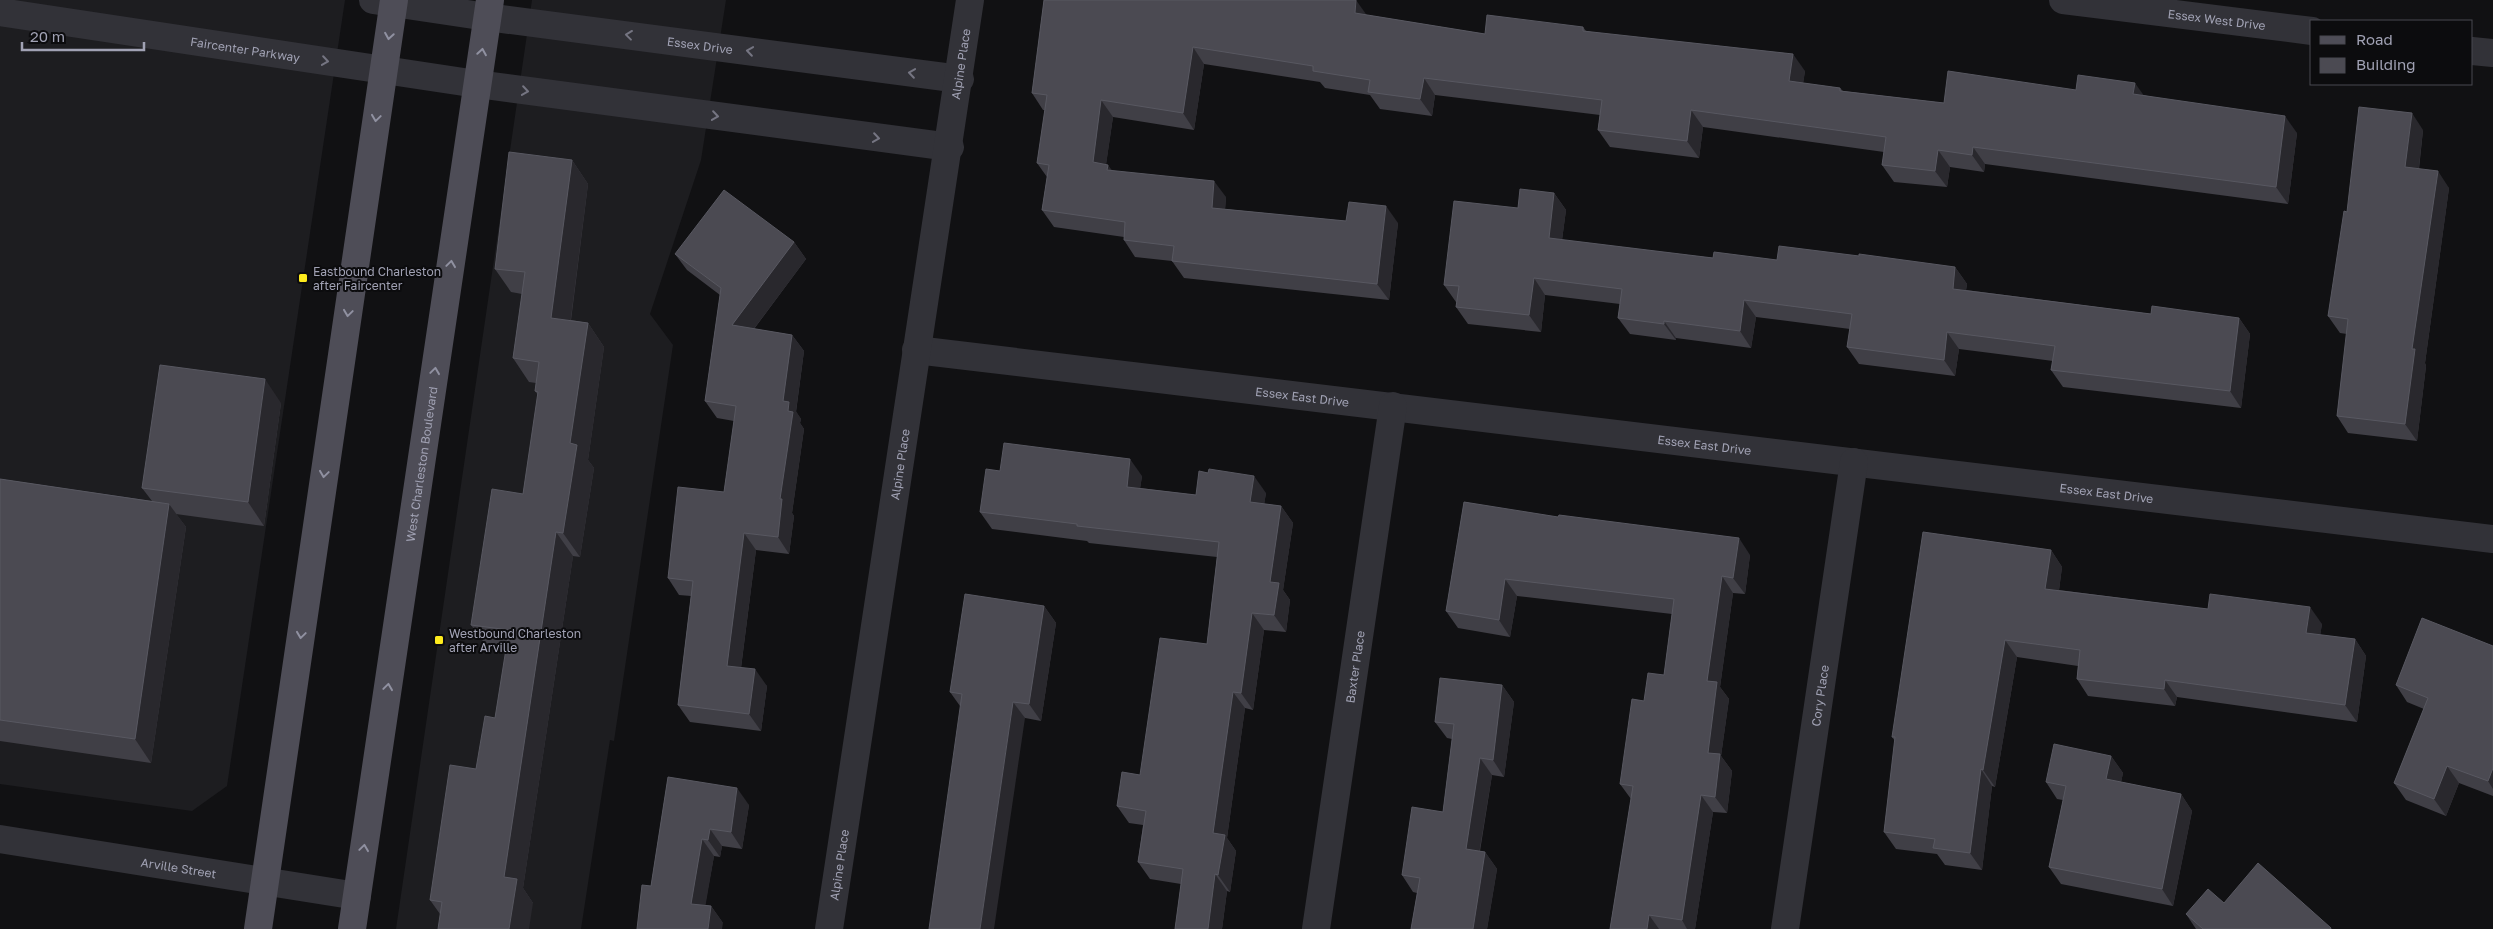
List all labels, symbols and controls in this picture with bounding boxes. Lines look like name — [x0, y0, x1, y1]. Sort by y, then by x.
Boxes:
street label: Essex West Drive — [2167, 6, 2267, 33]
scale bar — [22, 20, 145, 52]
legend — [2310, 20, 2473, 85]
text: 20 m — [30, 27, 65, 45]
street label: Alpine Place — [948, 27, 973, 100]
one-way arrow — [625, 30, 633, 41]
text: Road — [2356, 30, 2393, 48]
street label: Faircenter Parkway — [189, 33, 301, 65]
one-way arrow — [384, 33, 395, 41]
street label: Essex Drive — [666, 33, 734, 57]
one-way arrow — [746, 46, 754, 57]
one-way arrow — [476, 47, 487, 55]
one-way arrow — [321, 55, 329, 66]
text: Building — [2356, 55, 2416, 73]
one-way arrow — [907, 68, 915, 79]
one-way arrow — [522, 85, 530, 96]
one-way arrow — [711, 110, 719, 121]
one-way arrow — [372, 113, 382, 122]
one-way arrow — [872, 132, 880, 143]
one-way arrow — [445, 260, 456, 268]
place label: Eastbound Charleston after Faircenter — [313, 264, 441, 293]
marker: Eastbound Charleston after Faircenter — [297, 272, 309, 284]
one-way arrow — [343, 310, 354, 318]
one-way arrow — [429, 367, 439, 375]
street label: Essex East Drive — [1254, 383, 1350, 409]
street label: West Charleston Boulevard — [402, 385, 440, 543]
street label: Alpine Place — [887, 428, 912, 501]
street label: Essex East Drive — [1657, 431, 1752, 458]
one-way arrow — [320, 470, 330, 478]
street label: Essex East Drive — [2059, 480, 2154, 506]
place label: Westbound Charleston after Arville — [449, 626, 581, 655]
one-way arrow — [296, 630, 306, 639]
street label: Baxter Place — [1342, 630, 1367, 704]
marker: Westbound Charleston after Arville — [433, 634, 445, 646]
street label: Cory Place — [1808, 664, 1831, 727]
one-way arrow — [382, 683, 392, 692]
street label: Alpine Place — [826, 828, 852, 901]
one-way arrow — [358, 844, 368, 853]
street label: Arville Street — [140, 854, 218, 881]

